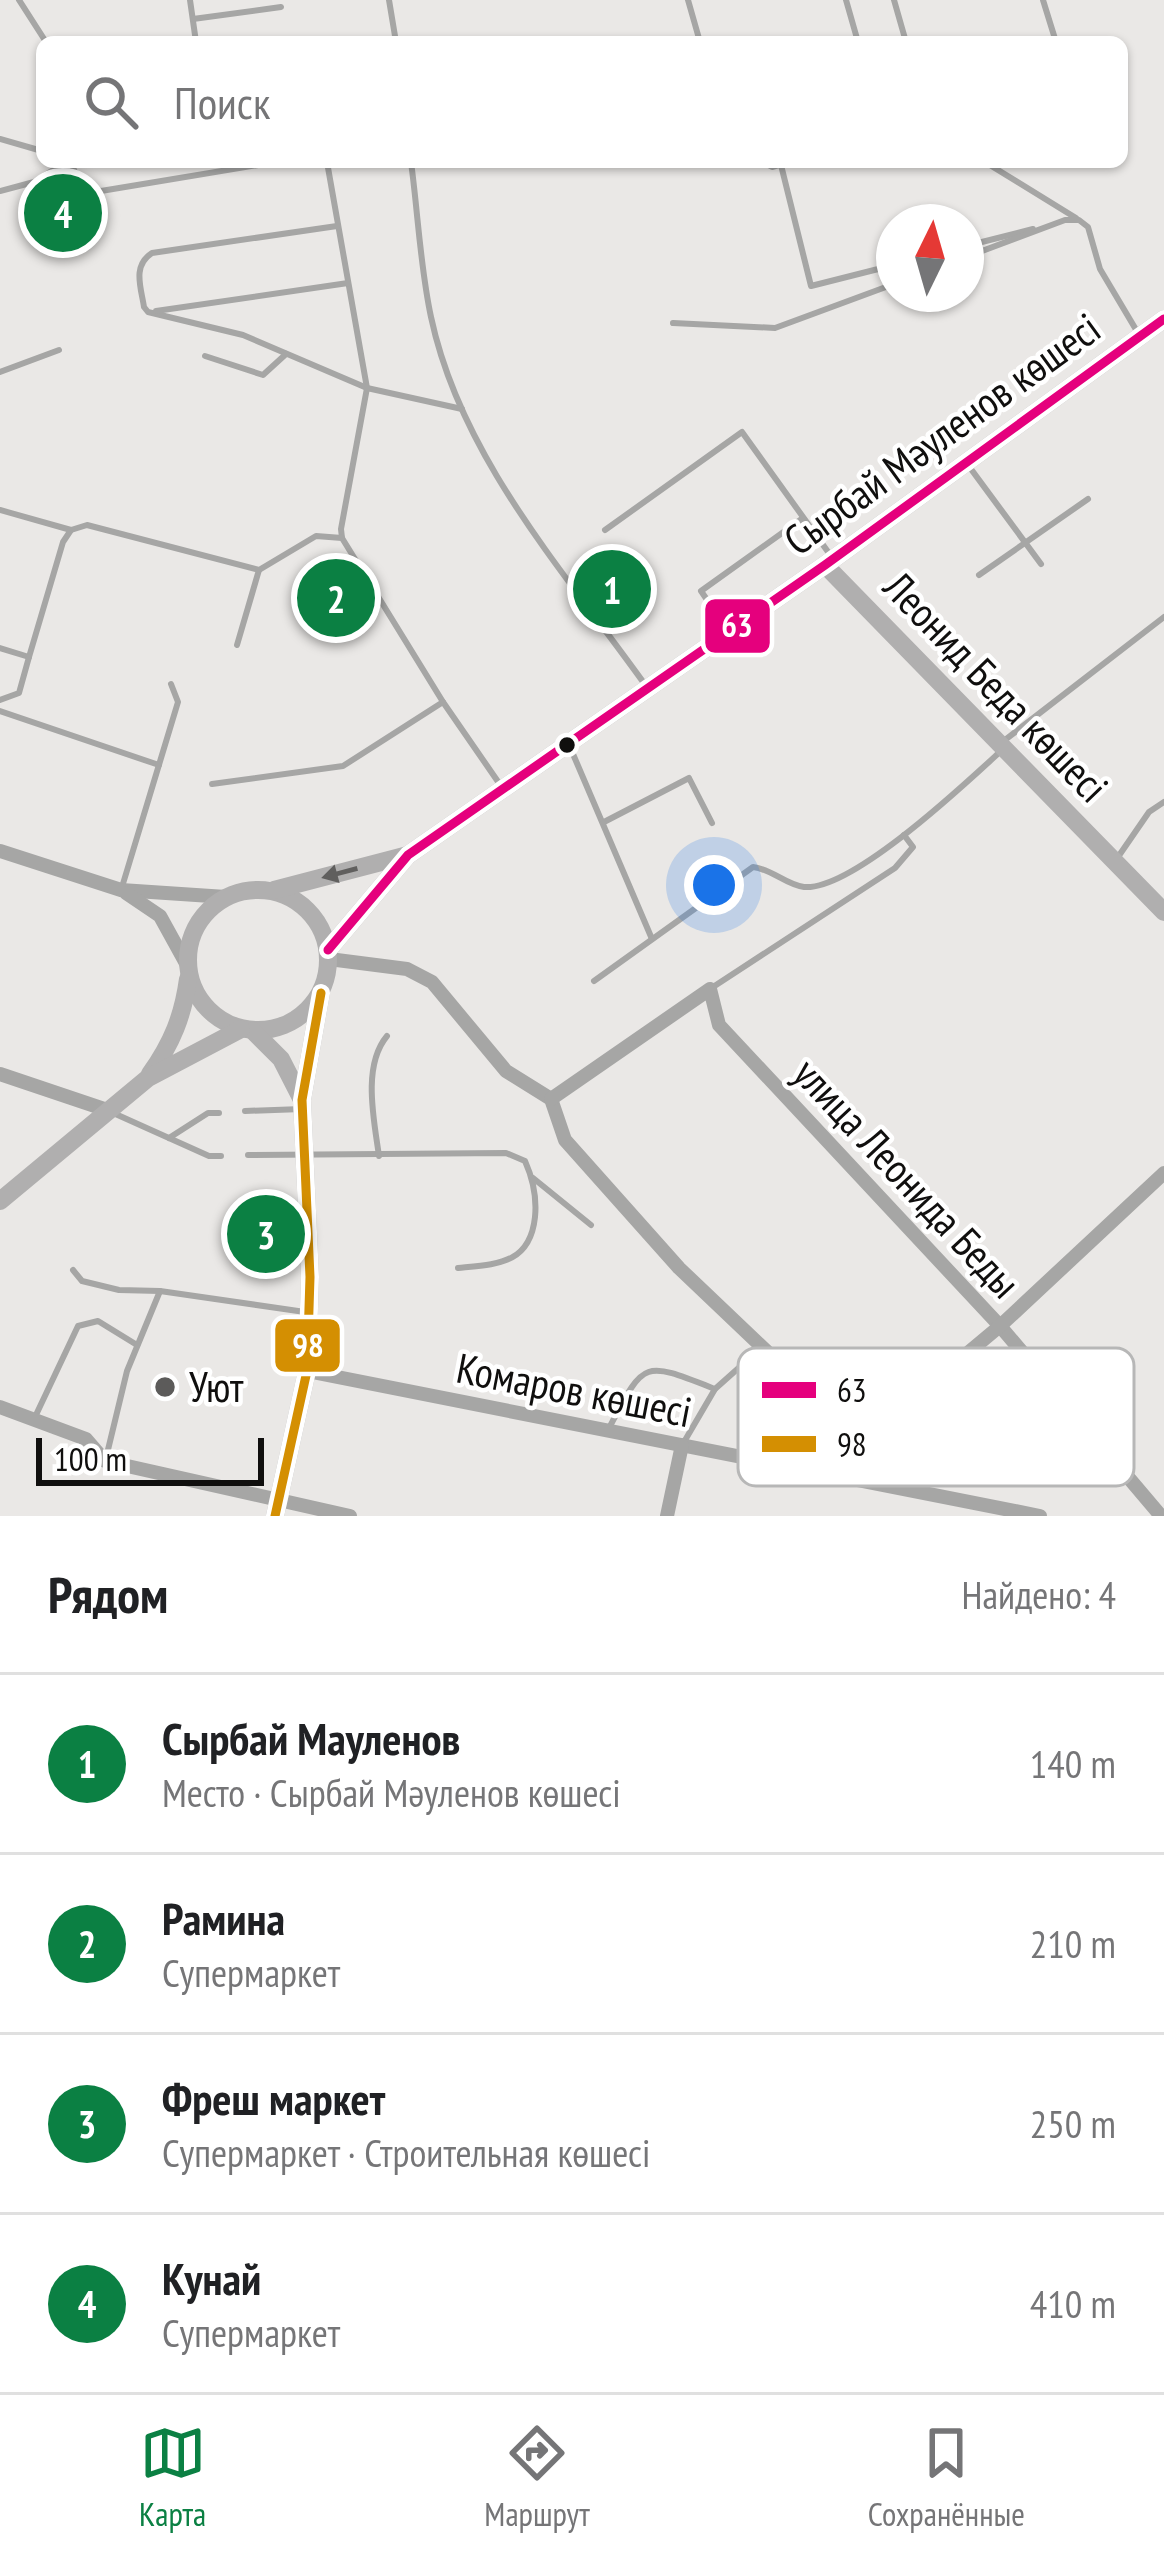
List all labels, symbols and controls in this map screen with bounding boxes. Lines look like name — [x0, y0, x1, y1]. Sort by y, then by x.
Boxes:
search box — [36, 36, 1128, 168]
icon: search — [78, 69, 144, 135]
text: Поиск — [174, 73, 270, 131]
pin: 4 — [24, 168, 102, 258]
north arrow — [876, 204, 984, 312]
street label: Сырбай Мәуленов көшесі — [773, 300, 1111, 567]
pin: 1 — [573, 544, 651, 634]
pin: 2 — [297, 553, 375, 643]
street label: Леонид Беда көшесі — [872, 559, 1120, 814]
line badge: 63 — [703, 597, 772, 655]
text: 63 — [721, 603, 753, 646]
unlabelled marker — [556, 734, 578, 756]
your location — [684, 855, 744, 915]
one-way arrow — [321, 864, 358, 883]
street label: улица Леонида Беды — [782, 1046, 1033, 1309]
pin: 3 — [227, 1189, 305, 1279]
line badge: 98 — [273, 1317, 342, 1374]
text: 98 — [292, 1323, 324, 1366]
street label: Комаров көшесі — [452, 1340, 696, 1439]
legend — [738, 1348, 1134, 1486]
place label: Уют — [189, 1359, 244, 1414]
text: 63 — [837, 1368, 867, 1411]
marker: Уют — [152, 1374, 178, 1400]
text: 98 — [837, 1422, 867, 1465]
scale bar — [36, 1432, 264, 1485]
text: 100 m — [54, 1437, 127, 1480]
text: Рядом — [48, 1561, 168, 1627]
text: Найдено: 4 — [962, 1569, 1116, 1620]
text: Сырбай Мауленов — [162, 1709, 460, 1767]
text: 1 — [78, 1738, 96, 1789]
text: 140 m — [1030, 1738, 1116, 1789]
text: Место · Сырбай Мәуленов көшесі — [162, 1767, 621, 1818]
text: Рамина — [162, 1889, 285, 1947]
text: 2 — [78, 1918, 96, 1969]
text: 210 m — [1030, 1918, 1116, 1969]
text: Супермаркет — [162, 1947, 340, 1998]
text: Фреш маркет — [162, 2069, 385, 2127]
text: 3 — [78, 2098, 96, 2149]
text: 250 m — [1030, 2098, 1116, 2149]
text: Супермаркет · Строительная көшесі — [162, 2127, 650, 2178]
text: Кунай — [162, 2249, 261, 2307]
text: 4 — [78, 2278, 96, 2329]
text: 410 m — [1030, 2278, 1116, 2329]
text: Супермаркет — [162, 2307, 340, 2358]
tab: Карта — [139, 2420, 206, 2535]
tab: Маршрут — [484, 2420, 590, 2535]
tab: Сохранённые — [868, 2420, 1025, 2535]

